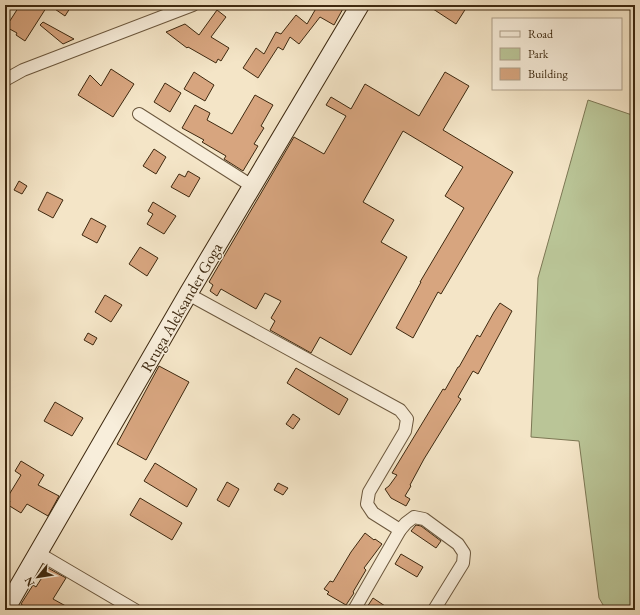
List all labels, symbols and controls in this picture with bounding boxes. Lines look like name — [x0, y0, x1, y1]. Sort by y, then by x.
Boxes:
legend — [492, 18, 622, 90]
text: Road — [528, 26, 554, 42]
text: Park — [528, 46, 549, 62]
text: Building — [528, 66, 569, 82]
street label: Rruga Aleksander Goga — [136, 238, 227, 376]
north arrow — [18, 557, 58, 597]
text: N — [21, 575, 38, 589]

